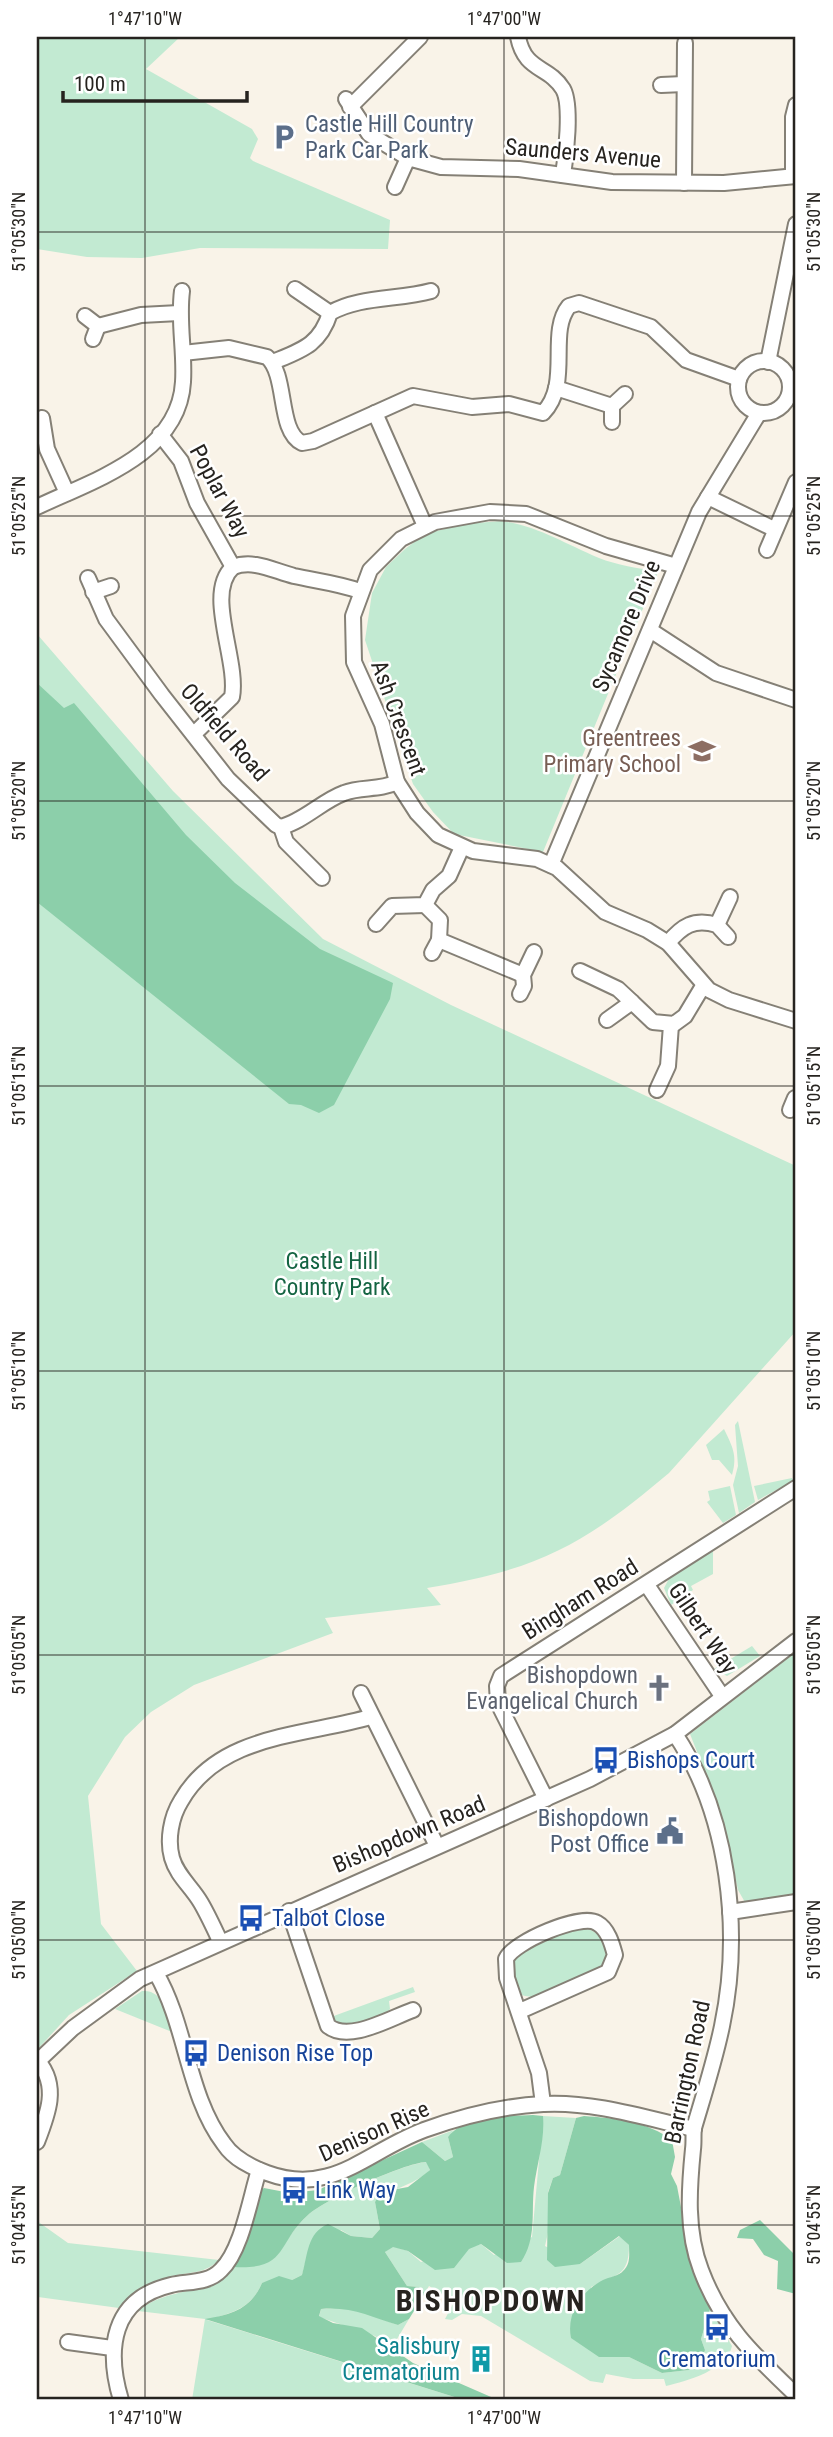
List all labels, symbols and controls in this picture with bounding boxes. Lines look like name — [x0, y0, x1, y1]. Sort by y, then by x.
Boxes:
text: 1°47'10"W — [108, 8, 182, 29]
text: 1°47'00"W — [467, 8, 541, 29]
scale bar — [63, 60, 247, 104]
text: 100 m — [74, 72, 126, 96]
place label: Castle Hill Country Park Car Park — [305, 111, 474, 164]
parking icon: Castle Hill Country Park Car Park — [269, 122, 299, 152]
street label: Saunders Avenue — [504, 133, 662, 174]
text: 51°05'30"N — [8, 192, 29, 272]
text: 51°05'30"N — [803, 192, 824, 272]
street label: Poplar Way — [184, 440, 256, 543]
text: 51°05'25"N — [8, 476, 29, 556]
text: 51°05'25"N — [803, 476, 824, 556]
street label: Sycamore Drive — [587, 556, 666, 696]
street label: Ash Crescent — [365, 657, 432, 779]
street label: Oldfield Road — [175, 678, 274, 787]
place label: Greentrees Primary School — [544, 725, 681, 778]
school or university icon: Greentrees Primary School — [687, 736, 717, 766]
text: 51°05'20"N — [8, 761, 29, 841]
text: 51°05'20"N — [803, 761, 824, 841]
text: 51°05'15"N — [8, 1046, 29, 1126]
text: 51°05'15"N — [803, 1046, 824, 1126]
park label: Castle Hill Country Park — [274, 1248, 391, 1301]
text: 51°05'10"N — [8, 1331, 29, 1411]
text: 51°05'10"N — [803, 1331, 824, 1411]
street label: Bingham Road — [517, 1553, 643, 1646]
street label: Gilbert Way — [662, 1578, 743, 1679]
text: 51°05'05"N — [8, 1615, 29, 1695]
text: 51°05'05"N — [803, 1615, 824, 1695]
place label: Bishopdown Evangelical Church — [466, 1662, 638, 1715]
church icon: Bishopdown Evangelical Church — [644, 1673, 674, 1703]
bus stop icon: Bishops Court — [591, 1745, 621, 1775]
place label: Bishops Court — [627, 1747, 755, 1774]
street label: Bishopdown Road — [329, 1790, 489, 1879]
place label: Bishopdown Post Office — [538, 1805, 649, 1858]
public building icon: Bishopdown Post Office — [655, 1816, 685, 1846]
text: 51°05'00"N — [8, 1900, 29, 1980]
text: 51°05'00"N — [803, 1900, 824, 1980]
bus stop icon: Talbot Close — [236, 1903, 266, 1933]
place label: Talbot Close — [272, 1905, 385, 1932]
street label: Barrington Road — [659, 1998, 716, 2146]
bus stop icon: Denison Rise Top — [181, 2038, 211, 2068]
place label: Denison Rise Top — [217, 2040, 373, 2067]
street label: Denison Rise — [315, 2095, 433, 2168]
bus stop icon: Link Way — [279, 2175, 309, 2205]
place label: Link Way — [315, 2177, 396, 2204]
text: 51°04'55"N — [8, 2185, 29, 2265]
text: 51°04'55"N — [803, 2185, 824, 2265]
district label: BISHOPDOWN — [396, 2283, 586, 2318]
bus stop icon: Crematorium — [702, 2312, 732, 2342]
place label: Salisbury Crematorium — [342, 2333, 460, 2386]
building icon: Salisbury Crematorium — [466, 2344, 496, 2374]
place label: Crematorium — [658, 2346, 776, 2373]
text: 1°47'10"W — [108, 2407, 182, 2428]
text: 1°47'00"W — [467, 2407, 541, 2428]

